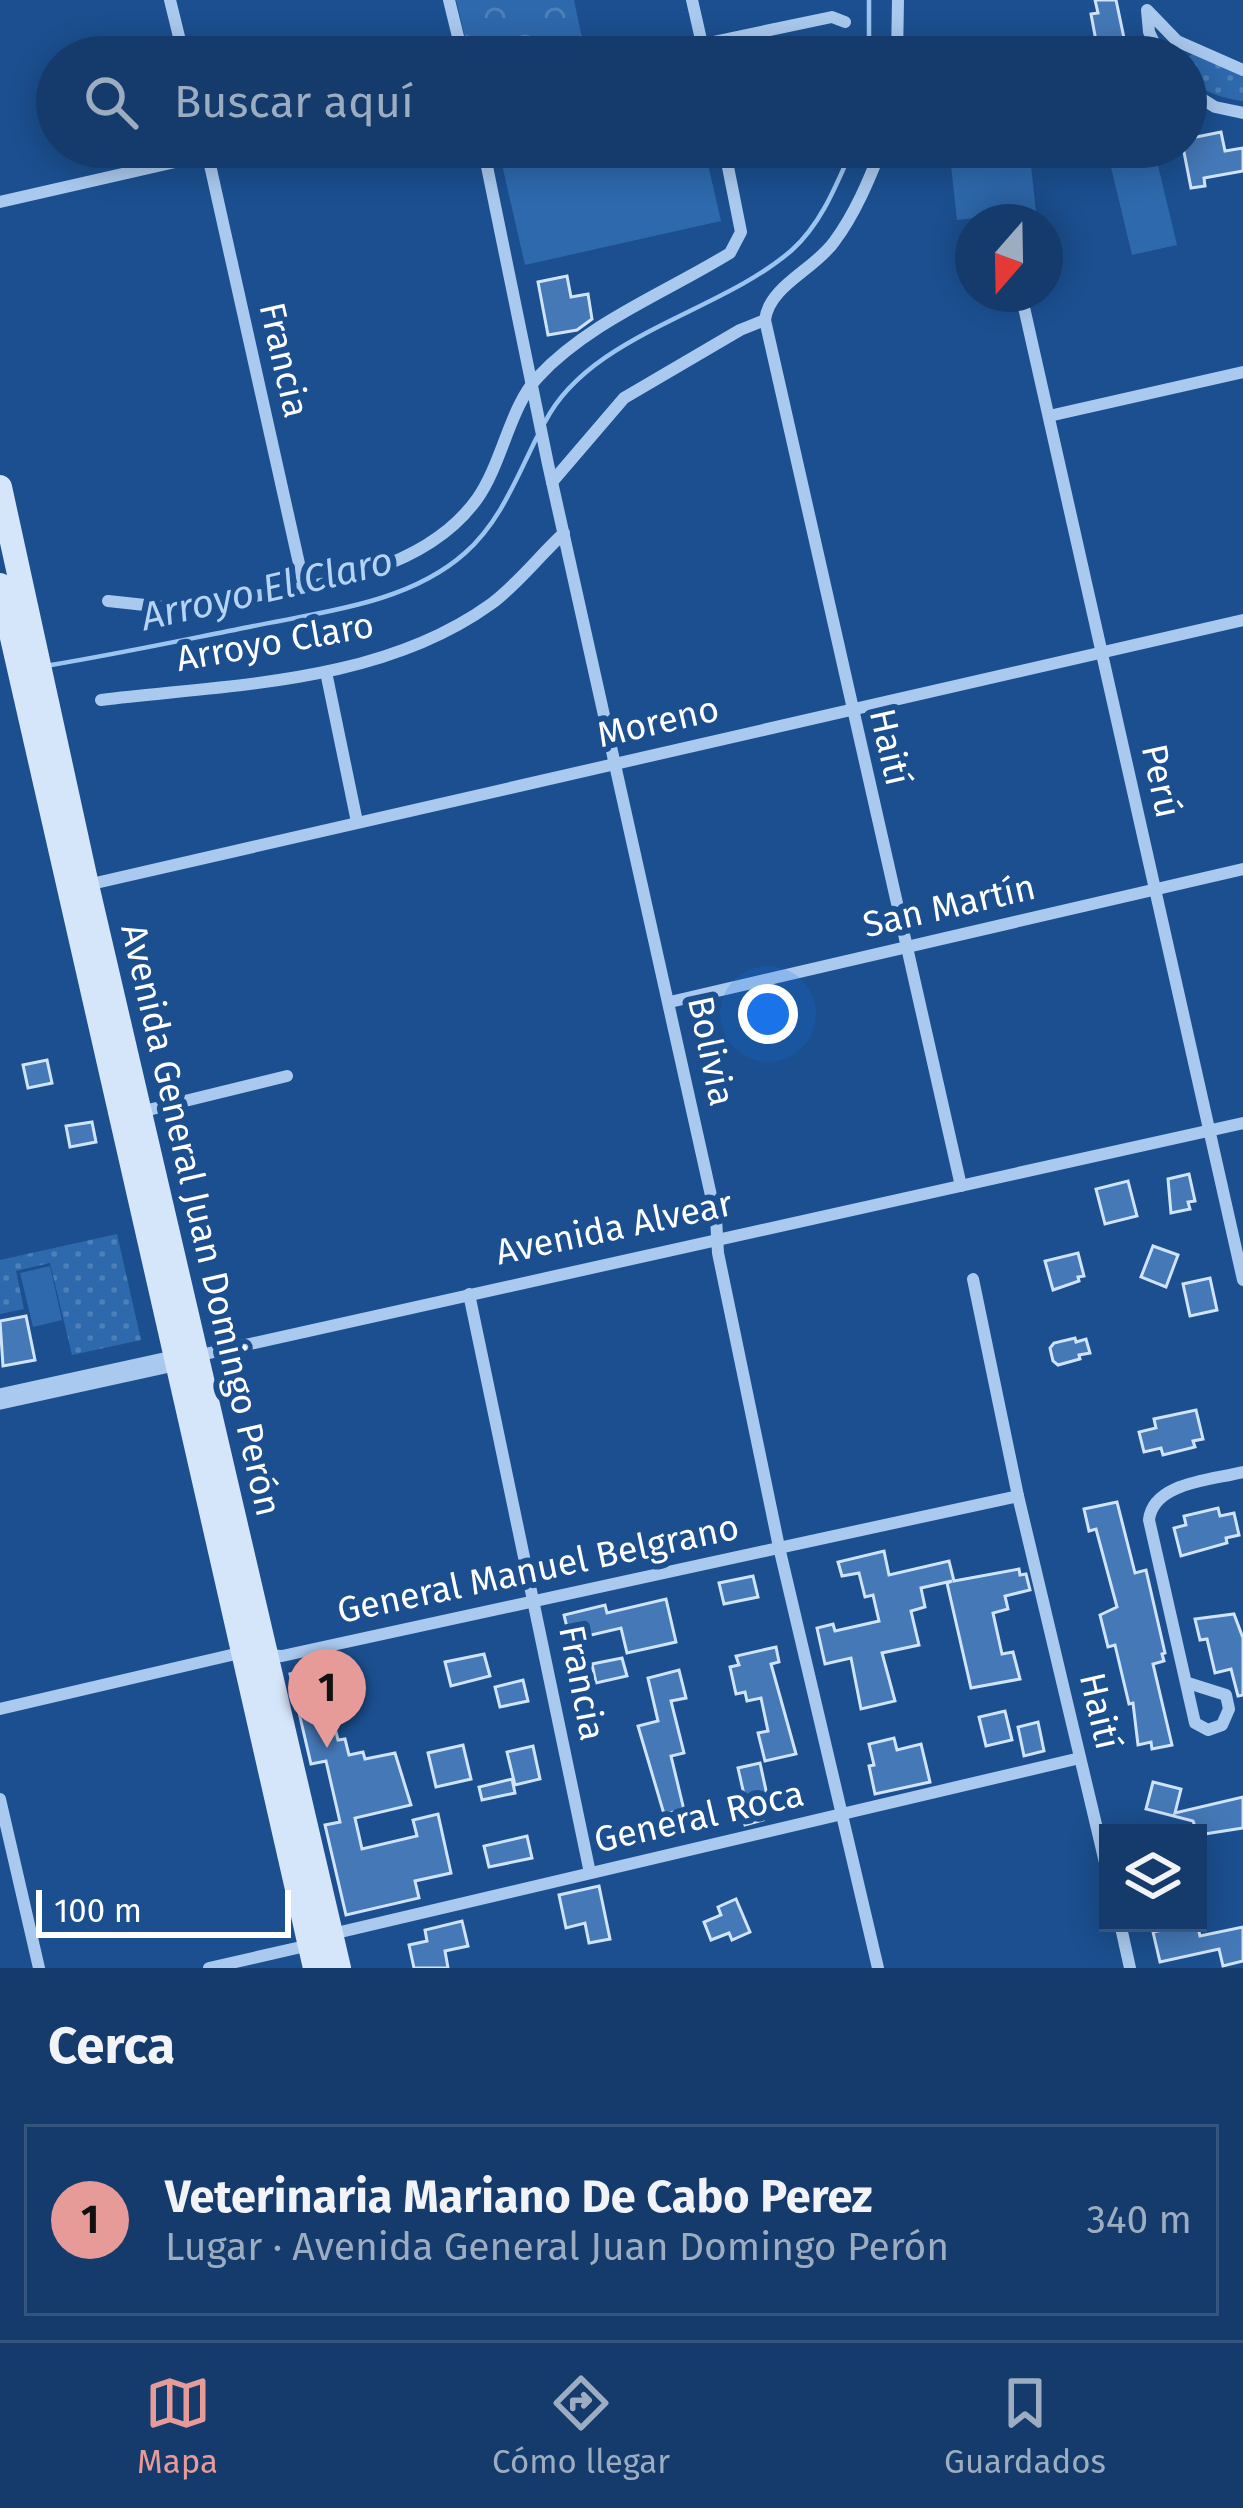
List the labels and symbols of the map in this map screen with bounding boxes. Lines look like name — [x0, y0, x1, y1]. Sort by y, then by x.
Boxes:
north arrow — [955, 204, 1063, 312]
street label: Francia — [249, 298, 319, 422]
water label: Arroyo El Claro — [135, 538, 397, 641]
street label: Arroyo Claro — [173, 603, 377, 681]
street label: Moreno — [593, 687, 723, 757]
street label: Haití — [860, 704, 920, 790]
street label: Perú — [1132, 740, 1190, 822]
street label: San Martín — [859, 865, 1039, 947]
street label: Avenida General Juan Domingo Perón — [111, 920, 291, 1520]
your location — [738, 984, 798, 1044]
street label: Bolivia — [678, 992, 744, 1110]
street label: Avenida Alvear — [492, 1181, 736, 1275]
street label: General Manuel Belgrano — [333, 1505, 743, 1633]
street label: Francia — [549, 1622, 615, 1744]
pin: 1 — [288, 1649, 366, 1748]
street label: Haití — [1070, 1668, 1130, 1754]
street label: General Roca — [590, 1772, 808, 1862]
scale bar — [36, 1884, 291, 1937]

